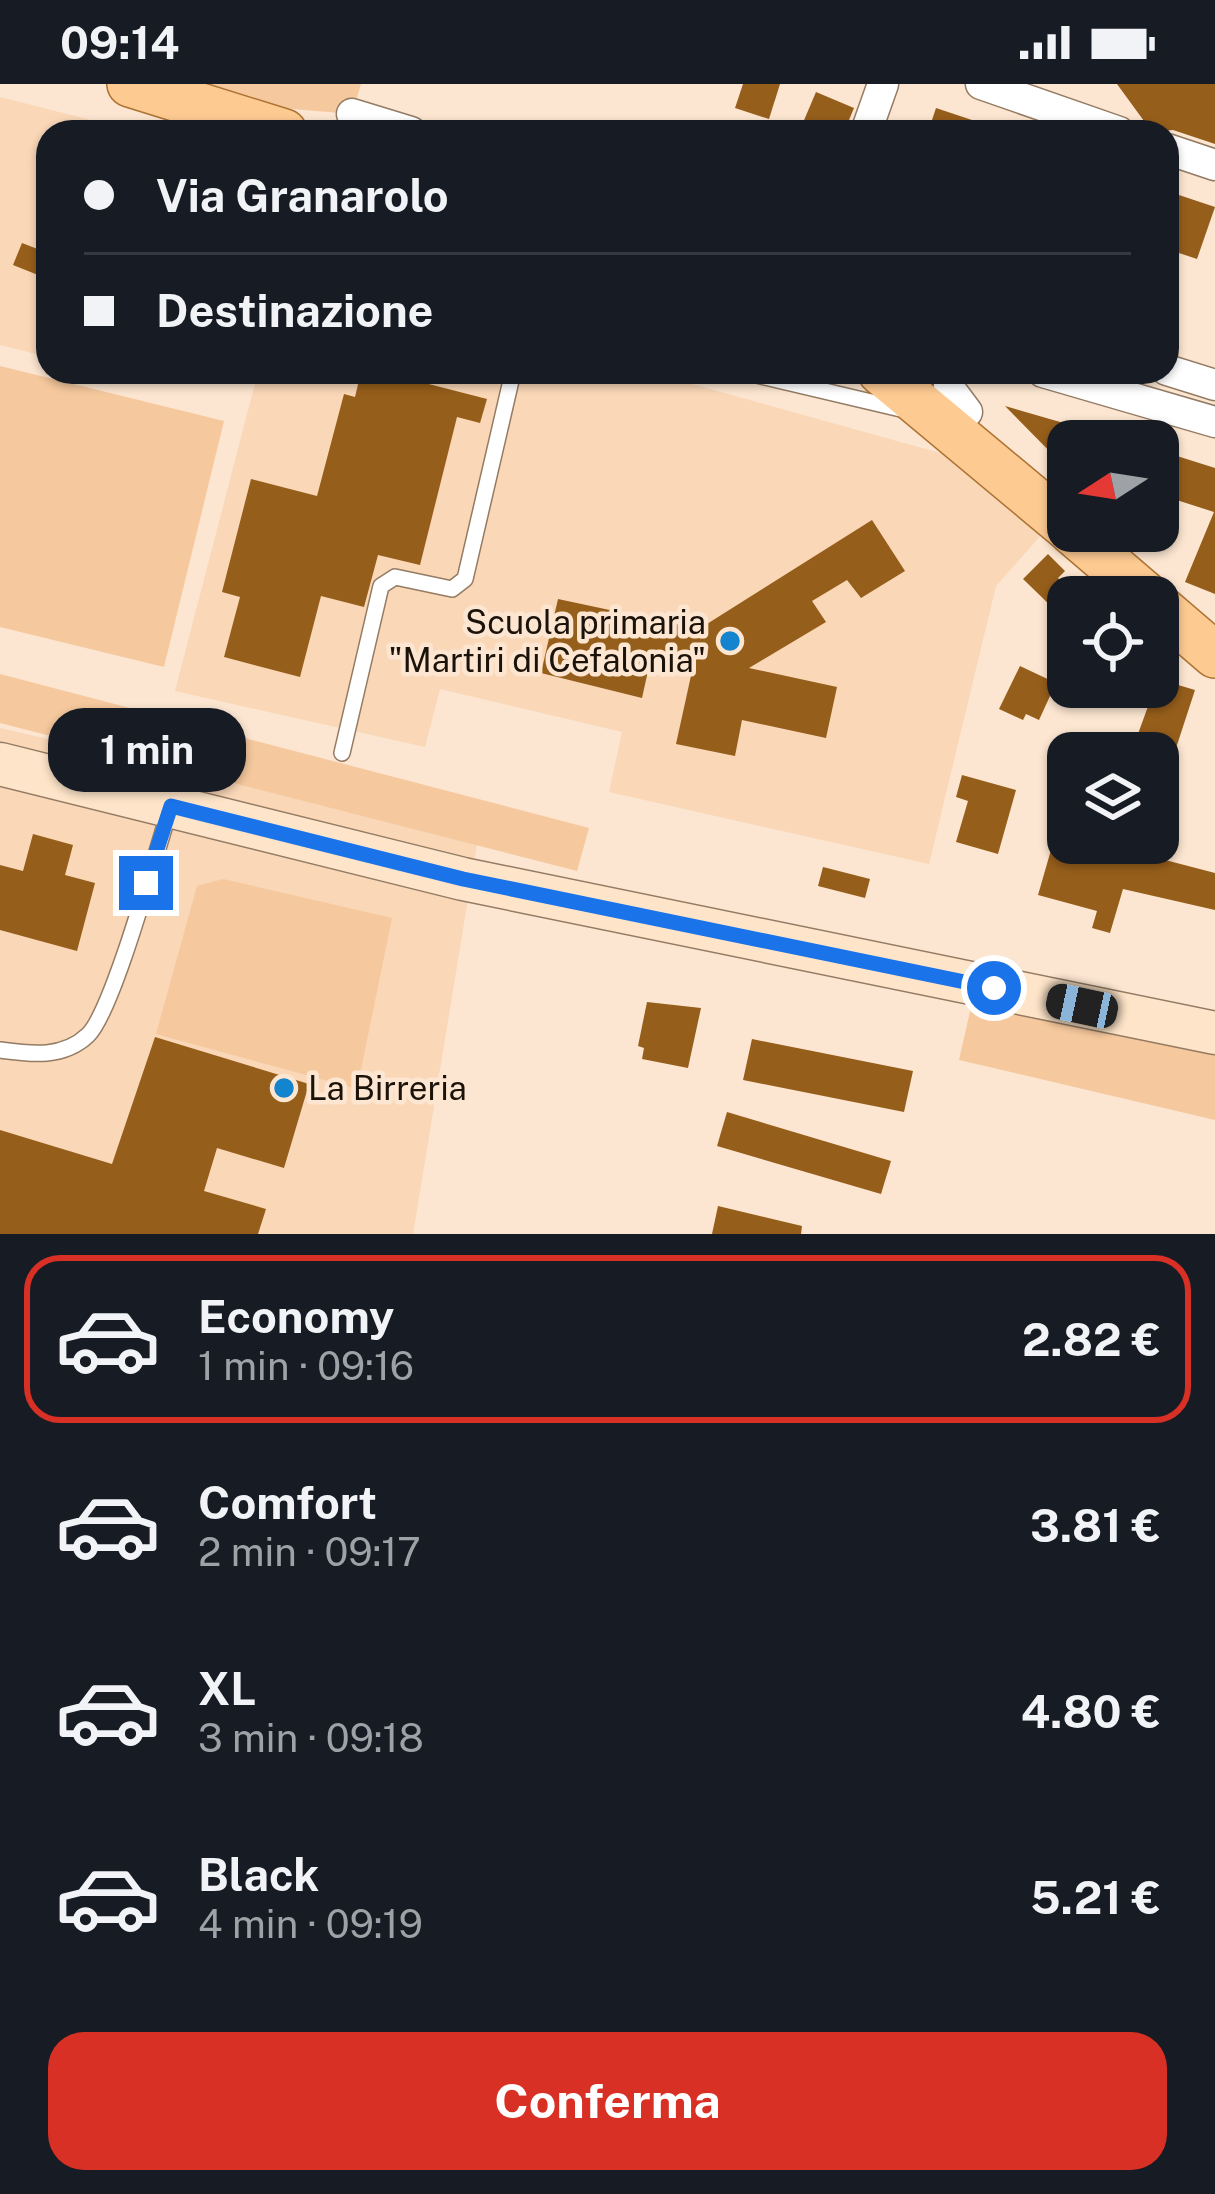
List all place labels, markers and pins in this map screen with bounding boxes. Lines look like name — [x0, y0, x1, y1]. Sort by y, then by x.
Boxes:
place label: Scuola primaria "Martiri di Cefalonia" — [389, 603, 706, 679]
marker: Scuola primaria "Martiri di Cefalonia" — [717, 628, 743, 654]
place label: La Birreria — [308, 1069, 467, 1107]
marker: La Birreria — [271, 1075, 297, 1101]

